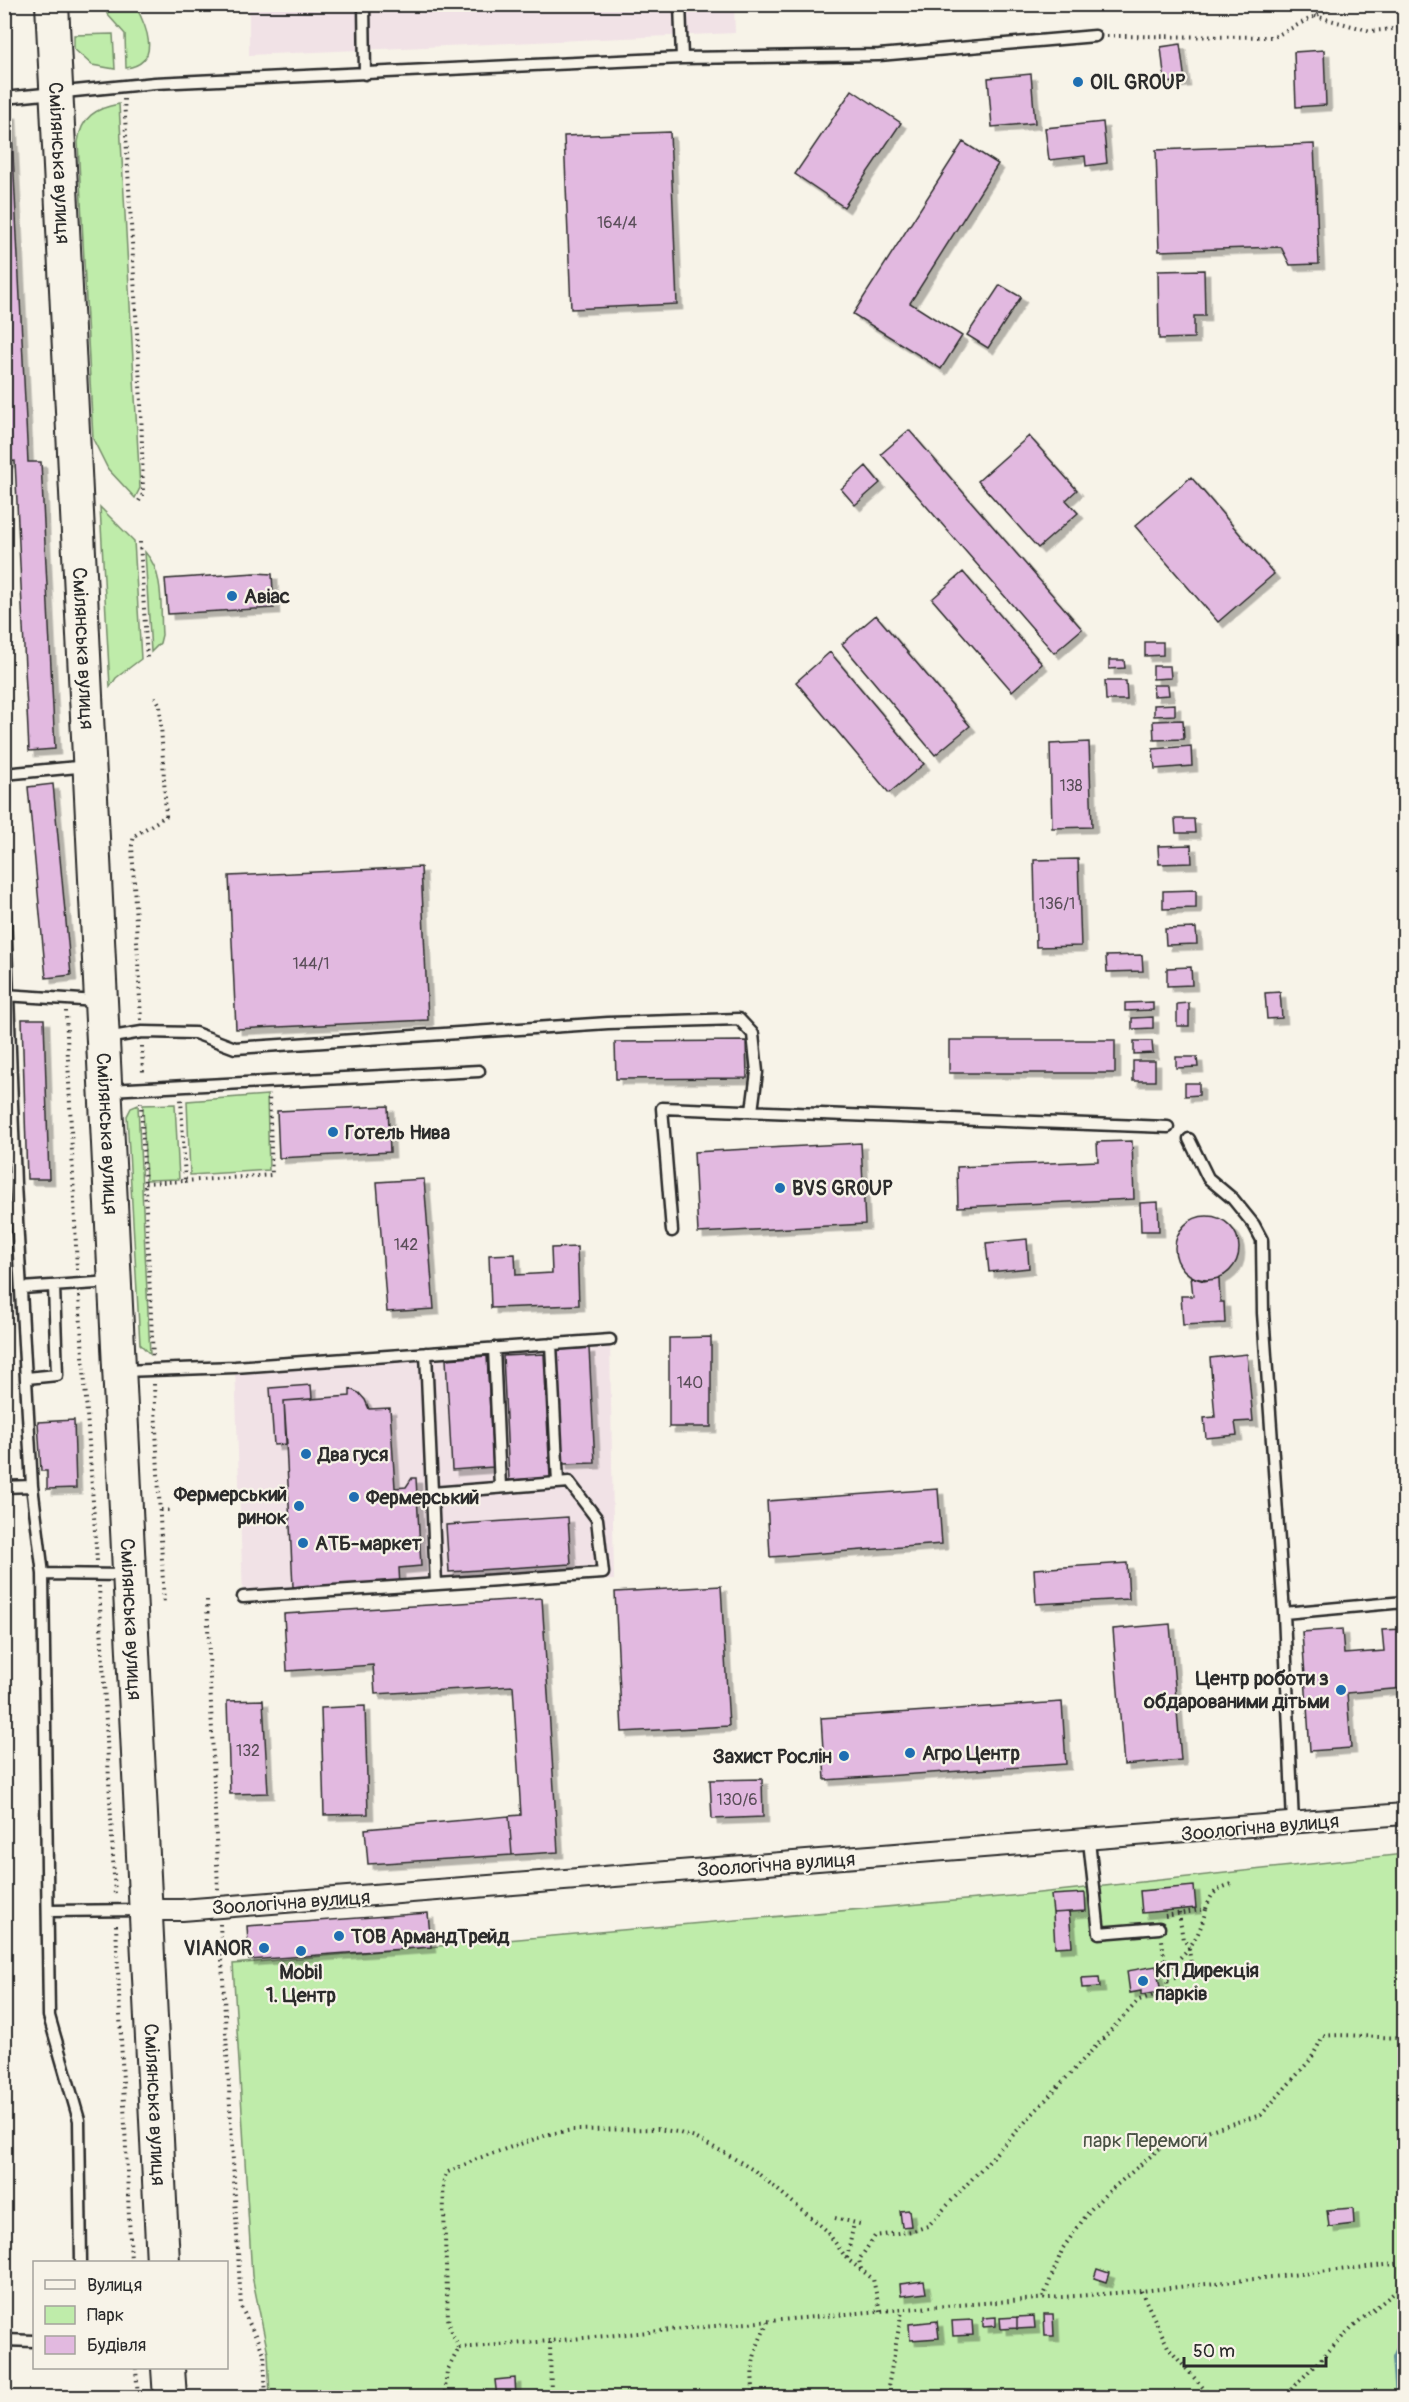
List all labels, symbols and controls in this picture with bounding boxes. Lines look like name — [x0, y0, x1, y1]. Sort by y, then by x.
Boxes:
place label: OIL GROUP — [1090, 70, 1186, 95]
marker: OIL GROUP — [1071, 75, 1085, 89]
street label: Смілянська вулиця — [43, 81, 76, 244]
house number: 164/4 — [597, 213, 637, 233]
street label: Смілянська вулиця — [67, 567, 100, 730]
place label: Авіас — [244, 584, 290, 609]
marker: Авіас — [225, 589, 239, 603]
house number: 138 — [1059, 776, 1083, 796]
house number: 136/1 — [1039, 894, 1075, 914]
house number: 144/1 — [293, 954, 329, 974]
street label: Смілянська вулиця — [91, 1052, 123, 1215]
place label: Готель Нива — [345, 1120, 450, 1145]
marker: Готель Нива — [326, 1125, 340, 1139]
place label: BVS GROUP — [792, 1176, 893, 1201]
marker: BVS GROUP — [773, 1181, 787, 1195]
house number: 142 — [394, 1235, 418, 1255]
house number: 140 — [677, 1373, 703, 1393]
place label: Два гуся — [317, 1442, 388, 1467]
marker: Два гуся — [299, 1447, 313, 1461]
place label: Фермерський ринок — [173, 1482, 287, 1530]
place label: Фермерський — [365, 1485, 479, 1510]
marker: Фермерський — [347, 1490, 361, 1504]
marker: Фермерський ринок — [292, 1499, 306, 1513]
place label: АТБ-маркет — [315, 1531, 423, 1556]
marker: АТБ-маркет — [296, 1536, 310, 1550]
street label: Смілянська вулиця — [114, 1537, 147, 1701]
place label: Центр роботи з обдарованими дітьми — [1143, 1666, 1329, 1714]
marker: Центр роботи з обдарованими дітьми — [1334, 1683, 1348, 1697]
house number: 132 — [236, 1741, 260, 1761]
place label: Агро Центр — [922, 1741, 1020, 1766]
place label: Захист Рослін — [713, 1744, 832, 1769]
marker: Агро Центр — [903, 1746, 917, 1760]
marker: Захист Рослін — [837, 1749, 851, 1763]
house number: 130/6 — [716, 1790, 758, 1810]
street label: Зоологічна вулиця — [1180, 1808, 1340, 1847]
street label: Зоологічна вулиця — [696, 1846, 856, 1882]
street label: Зоологічна вулиця — [211, 1884, 371, 1920]
place label: ТОВ АрмандТрейд — [350, 1924, 510, 1949]
marker: ТОВ АрмандТрейд — [332, 1929, 346, 1943]
place label: VIANOR — [184, 1936, 252, 1961]
marker: VIANOR — [257, 1941, 271, 1955]
marker: Mobil 1. Центр — [294, 1944, 308, 1958]
place label: КП Дирекція парків — [1155, 1958, 1259, 2006]
place label: Mobil 1. Центр — [266, 1960, 337, 2008]
marker: КП Дирекція парків — [1136, 1974, 1150, 1988]
street label: Смілянська вулиця — [138, 2023, 171, 2186]
park label: парк Перемоги — [1083, 2128, 1207, 2153]
legend — [33, 2261, 228, 2369]
text: Вулиця — [87, 2274, 142, 2297]
text: Парк — [87, 2304, 124, 2327]
scale bar — [1184, 2330, 1326, 2368]
text: Будівля — [87, 2334, 146, 2357]
text: 50 m — [1193, 2340, 1235, 2363]

